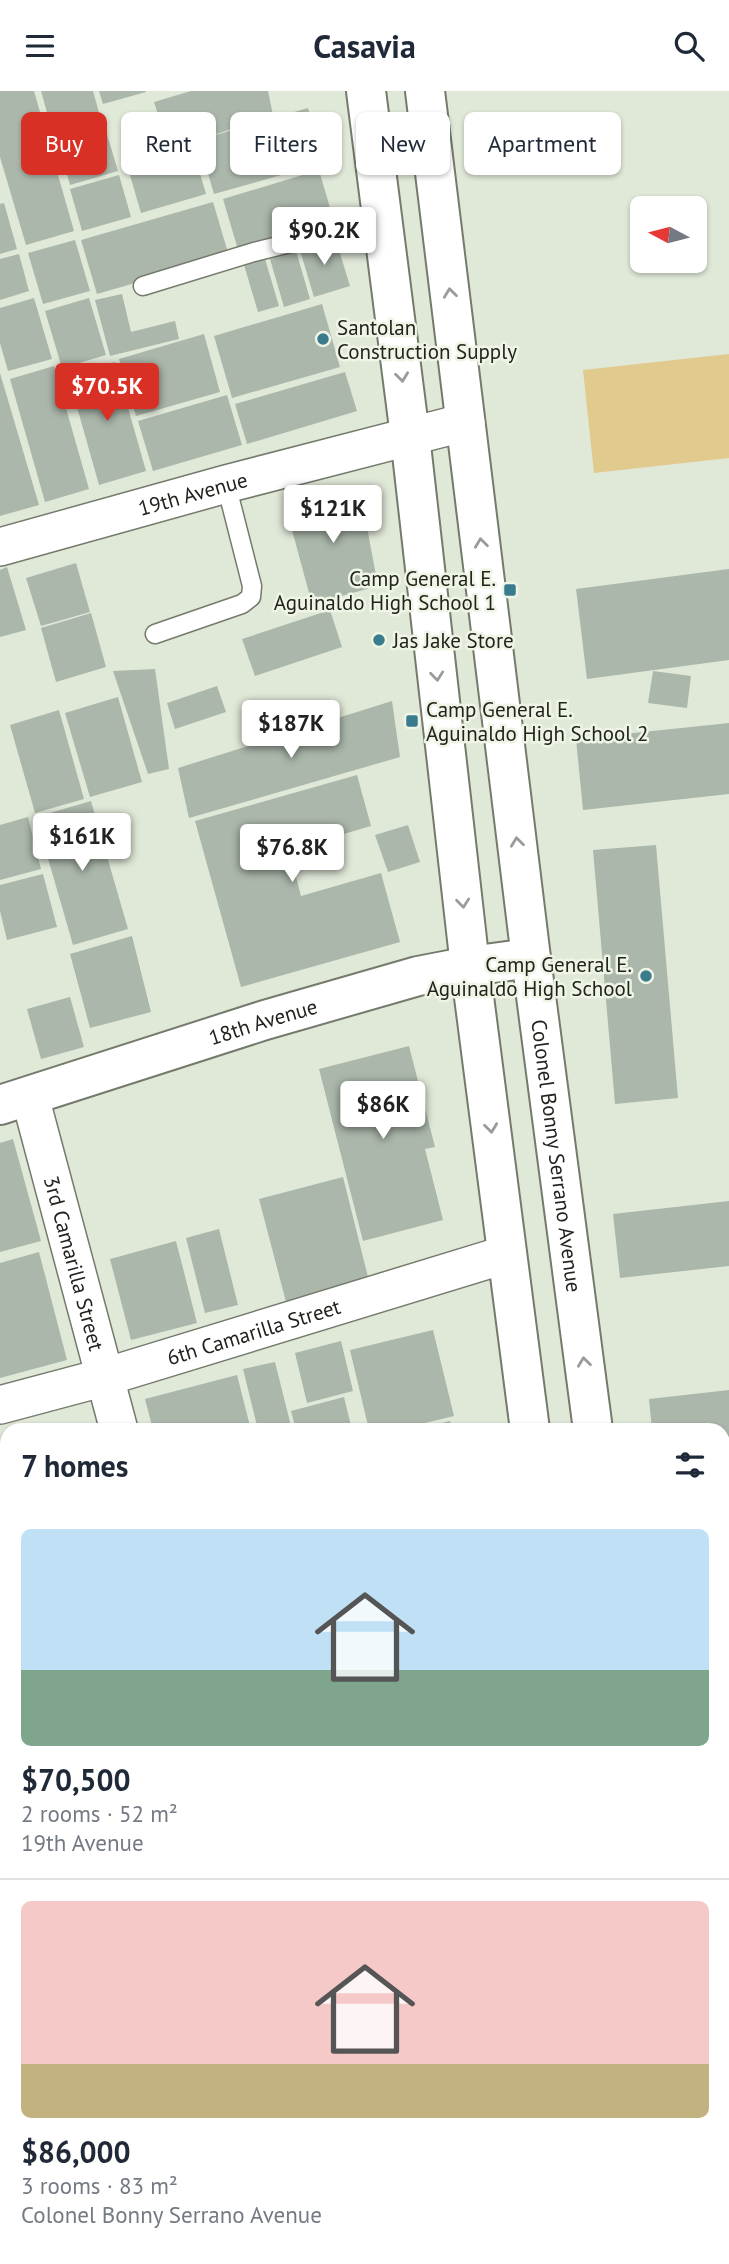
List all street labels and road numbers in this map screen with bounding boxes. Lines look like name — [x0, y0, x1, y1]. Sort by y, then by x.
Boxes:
street label: 19th Avenue — [135, 466, 250, 521]
street label: 18th Avenue — [205, 992, 320, 1051]
street label: Colonel Bonny Serrano Avenue — [526, 1018, 588, 1294]
street label: 3rd Camarilla Street — [38, 1173, 111, 1354]
street label: 6th Camarilla Street — [164, 1292, 344, 1371]

